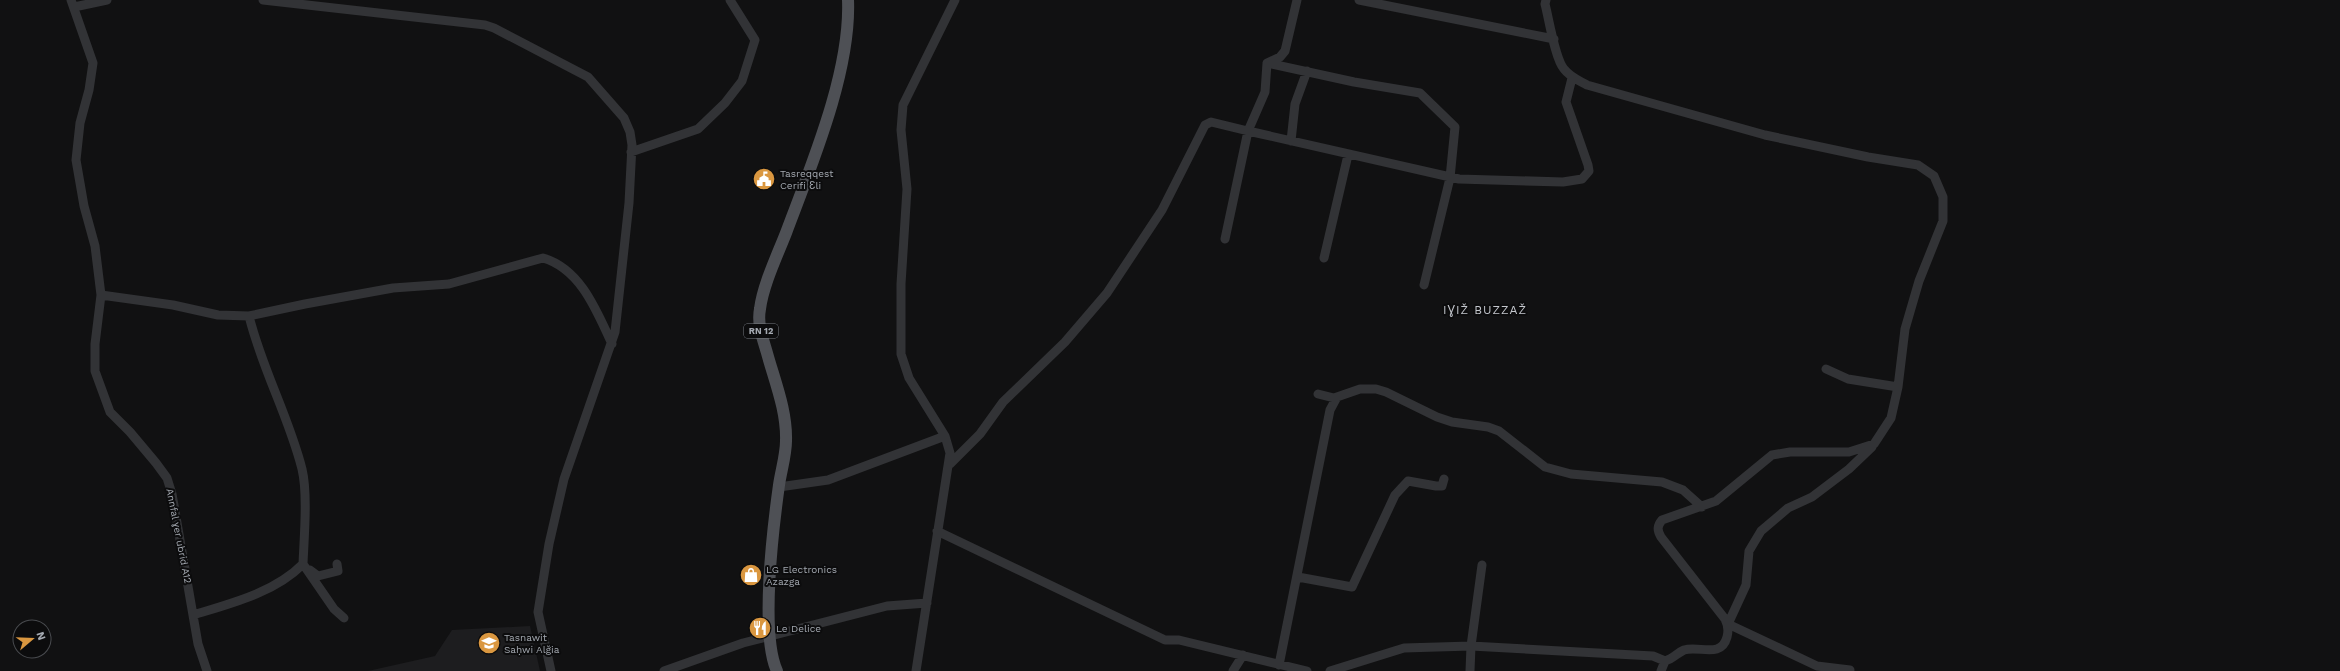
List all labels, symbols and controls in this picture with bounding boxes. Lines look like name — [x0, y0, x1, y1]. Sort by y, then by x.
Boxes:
public building icon: Tasreqqest Cerifi Ɛli — [751, 166, 777, 192]
place label: Tasreqqest Cerifi Ɛli — [780, 168, 834, 191]
district label: IƔIŽ BUZZAŽ — [1443, 303, 1527, 317]
road number: RN 12 — [744, 324, 778, 338]
street label: Annfal ɣer ubrid A12 — [164, 488, 194, 585]
shop icon: LG Electronics Azazga — [738, 562, 764, 588]
place label: LG Electronics Azazga — [766, 564, 837, 587]
restaurant icon: Le Delice — [747, 615, 773, 641]
north arrow — [12, 619, 52, 659]
place label: Le Delice — [776, 623, 821, 634]
text: N — [34, 630, 48, 642]
school or university icon: Tasnawit Saḥwi Alǧia — [476, 630, 502, 656]
place label: Tasnawit Saḥwi Alǧia — [504, 632, 560, 655]

